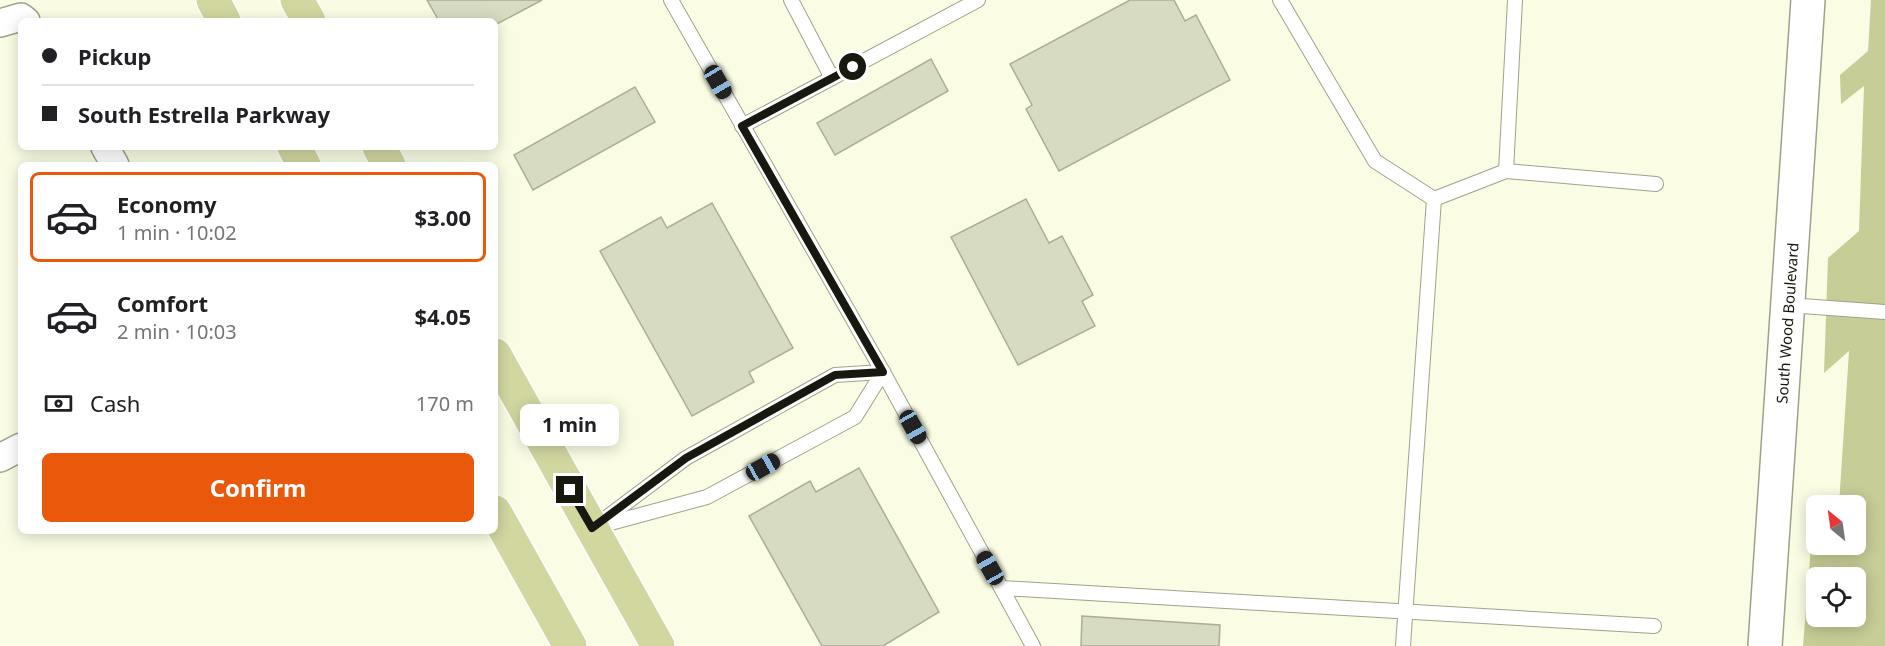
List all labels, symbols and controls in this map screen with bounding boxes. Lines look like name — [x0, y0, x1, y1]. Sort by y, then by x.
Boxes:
text: Pickup — [78, 41, 151, 71]
route start — [839, 53, 866, 80]
car — [701, 62, 735, 102]
text: South Estrella Parkway — [78, 99, 330, 129]
text: Economy — [117, 189, 216, 219]
icon: car — [45, 190, 99, 244]
text: $3.00 — [414, 202, 471, 232]
text: 1 min · 10:02 — [117, 219, 237, 246]
street label: South Wood Boulevard — [1771, 242, 1803, 404]
text: Comfort — [117, 288, 208, 318]
icon: car — [45, 289, 99, 343]
text: $4.05 — [414, 301, 471, 331]
text: 2 min · 10:03 — [117, 318, 237, 345]
icon: cash — [42, 387, 75, 420]
text: Cash — [90, 388, 140, 418]
text: 170 m — [416, 390, 474, 417]
callout: 1 min — [520, 403, 620, 445]
car — [896, 407, 930, 447]
text: 1 min — [542, 411, 597, 438]
car — [743, 450, 783, 484]
button: Confirm — [42, 453, 474, 522]
route end — [556, 476, 583, 503]
north arrow — [1806, 495, 1866, 555]
map controls — [1806, 495, 1866, 627]
car — [973, 548, 1007, 588]
button: locate — [1806, 567, 1866, 627]

